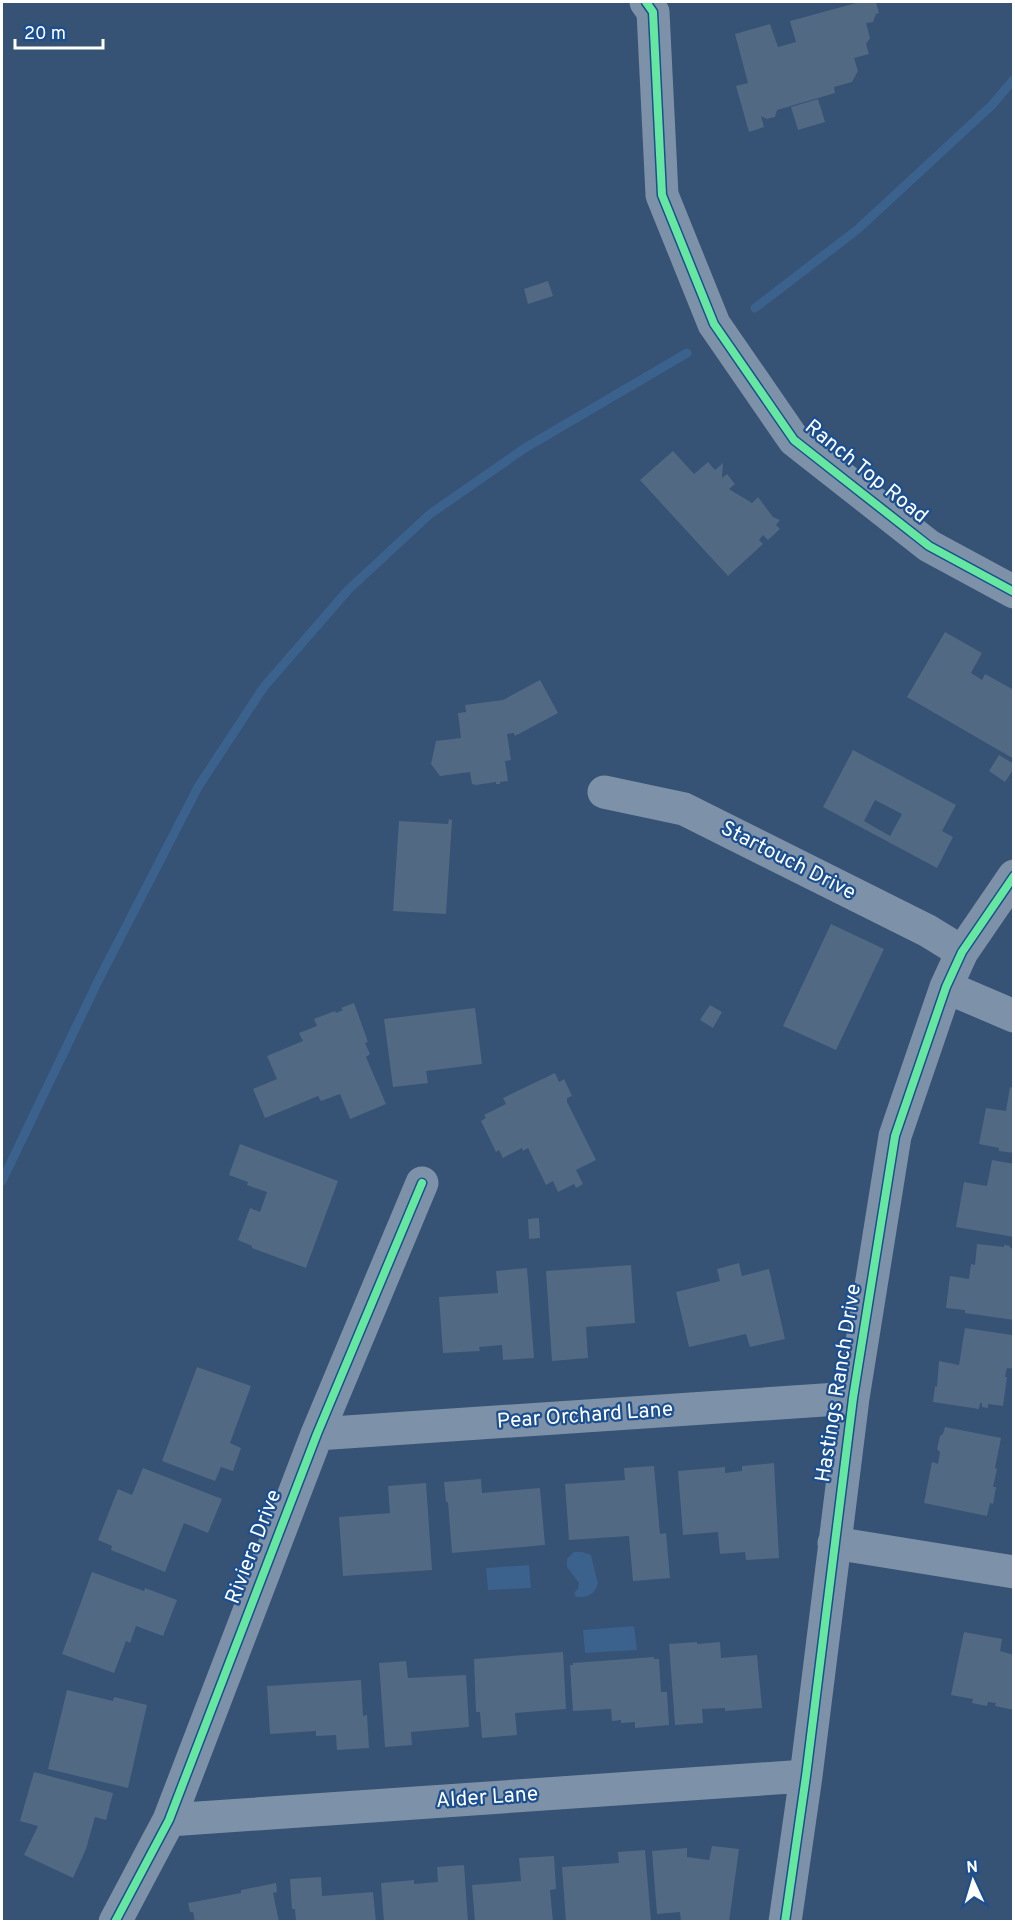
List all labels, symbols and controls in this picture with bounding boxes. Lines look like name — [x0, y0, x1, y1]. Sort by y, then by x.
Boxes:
scale bar — [15, 12, 104, 50]
text: 20 m — [24, 23, 66, 46]
street label: Ranch Top Road — [799, 414, 933, 530]
street label: Startouch Drive — [716, 815, 860, 907]
street label: Hastings Ranch Drive — [810, 1282, 868, 1484]
street label: Pear Orchard Lane — [496, 1396, 674, 1436]
street label: Riviera Drive — [220, 1486, 288, 1608]
street label: Alder Lane — [435, 1781, 539, 1815]
north arrow — [943, 1851, 1003, 1911]
text: N — [966, 1858, 979, 1878]

